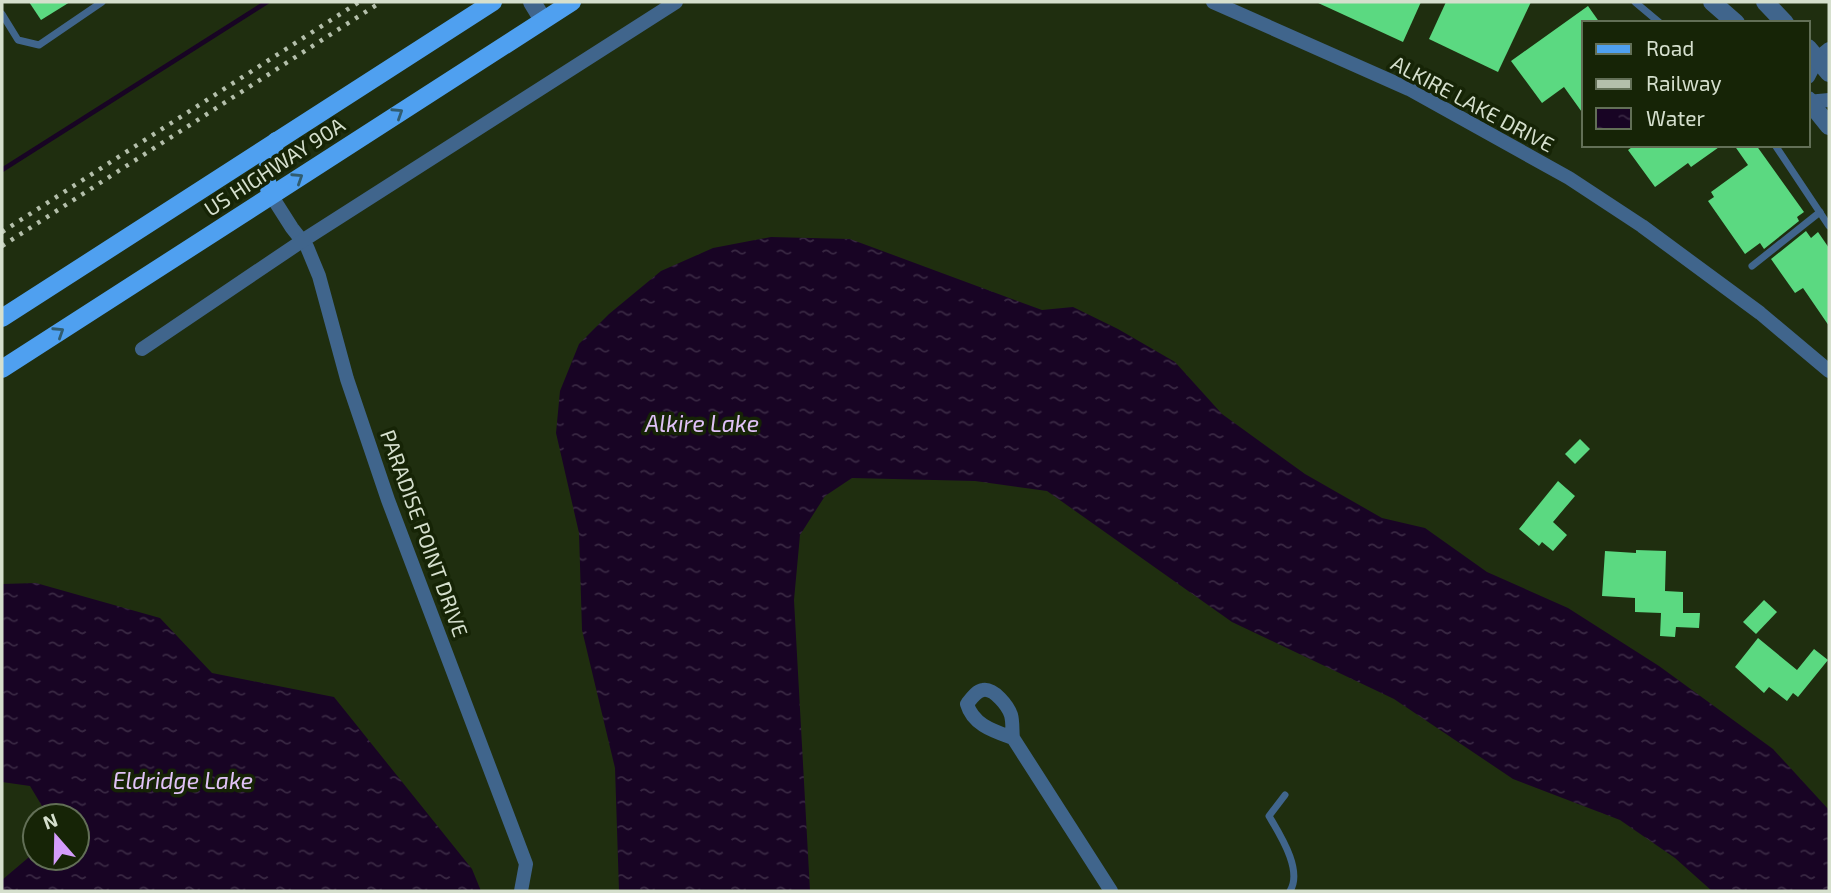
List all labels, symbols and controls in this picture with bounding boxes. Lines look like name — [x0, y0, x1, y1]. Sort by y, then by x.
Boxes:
legend — [1582, 21, 1810, 147]
text: Road — [1646, 35, 1694, 60]
street label: ALKIRE LAKE DRIVE — [1387, 50, 1559, 156]
text: Railway — [1646, 70, 1722, 95]
text: Water — [1646, 105, 1705, 130]
one-way arrow — [391, 109, 404, 122]
street label: US HIGHWAY 90A — [199, 111, 349, 221]
one-way arrow — [290, 173, 303, 186]
one-way arrow — [51, 327, 64, 340]
water label: Alkire Lake — [644, 409, 759, 437]
street label: PARADISE POINT DRIVE — [376, 426, 474, 640]
water label: Eldridge Lake — [113, 766, 253, 794]
north arrow — [21, 802, 91, 872]
text: N — [40, 807, 60, 834]

